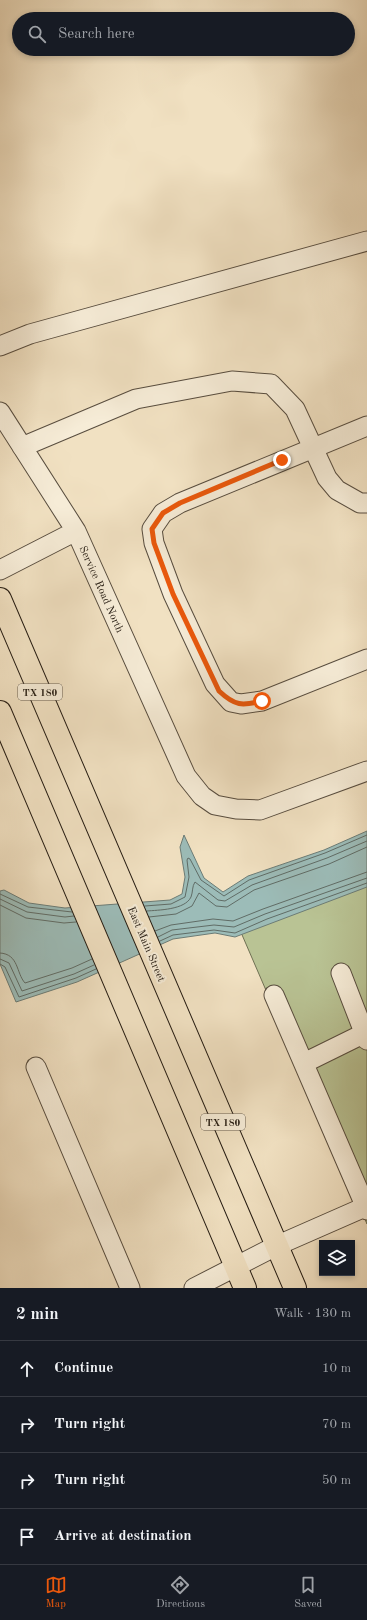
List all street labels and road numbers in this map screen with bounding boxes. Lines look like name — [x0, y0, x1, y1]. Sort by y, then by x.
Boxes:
street label: Service Road North — [76, 544, 125, 635]
road number: TX 180 — [18, 684, 62, 700]
street label: East Main Street — [125, 905, 166, 984]
road number: TX 180 — [201, 1114, 245, 1130]

